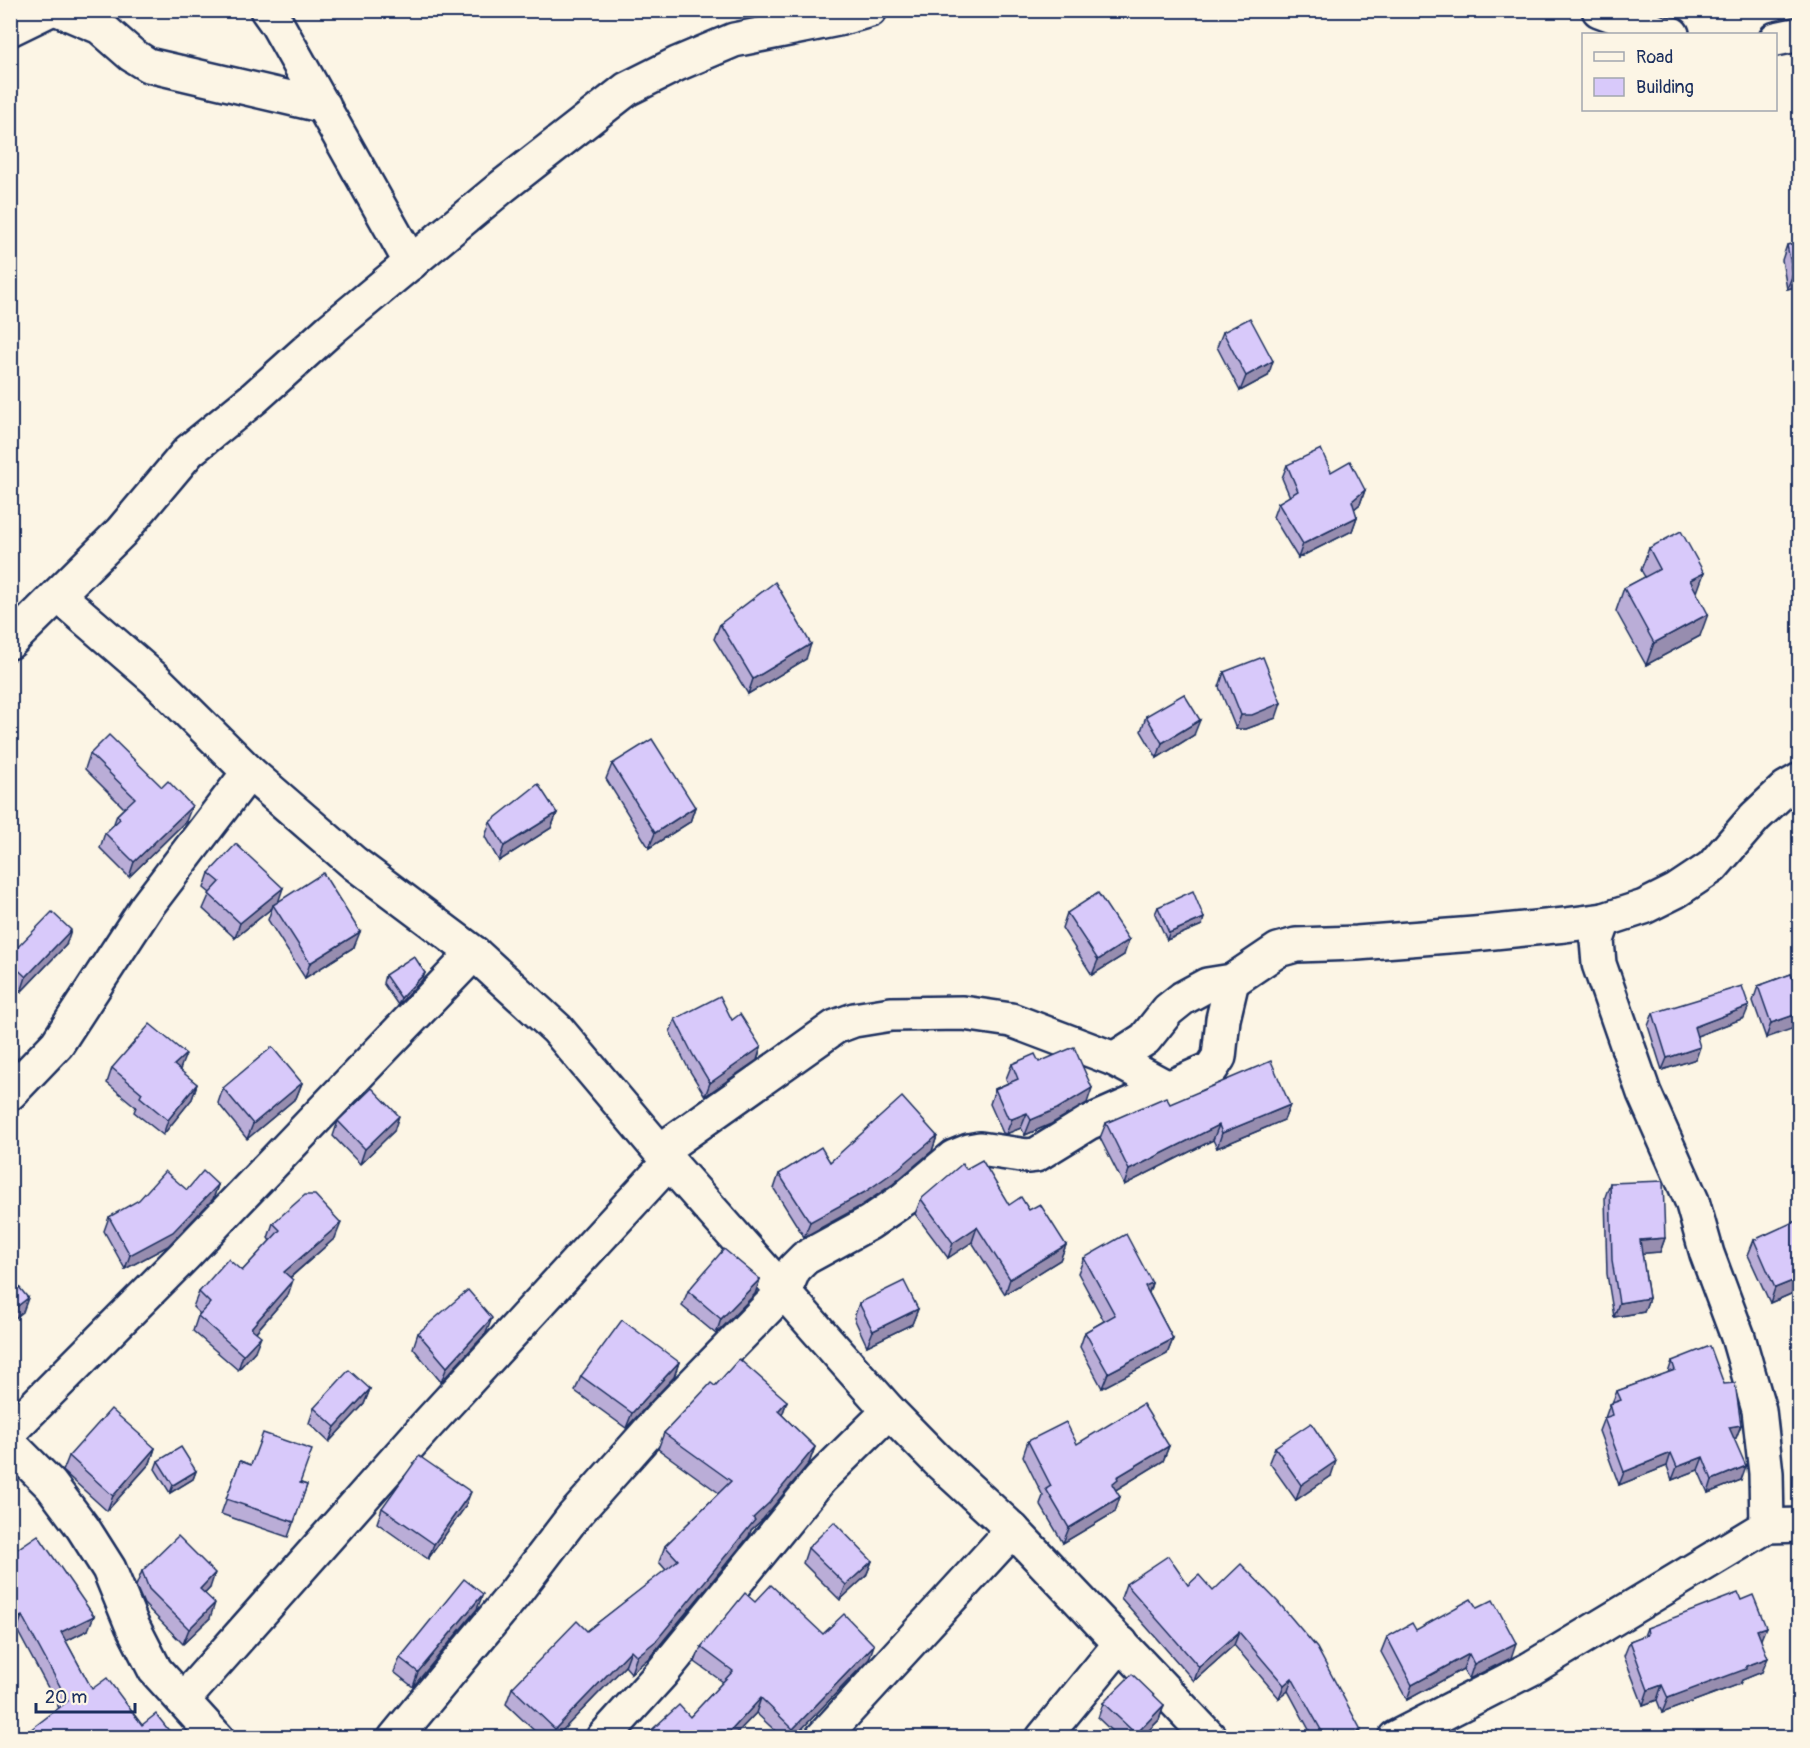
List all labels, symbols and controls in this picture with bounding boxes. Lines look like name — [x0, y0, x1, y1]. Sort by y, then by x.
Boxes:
legend — [1582, 33, 1777, 111]
text: Road — [1636, 46, 1673, 69]
text: Building — [1636, 76, 1694, 99]
scale bar — [36, 1676, 135, 1714]
text: 20 m — [45, 1686, 87, 1709]

